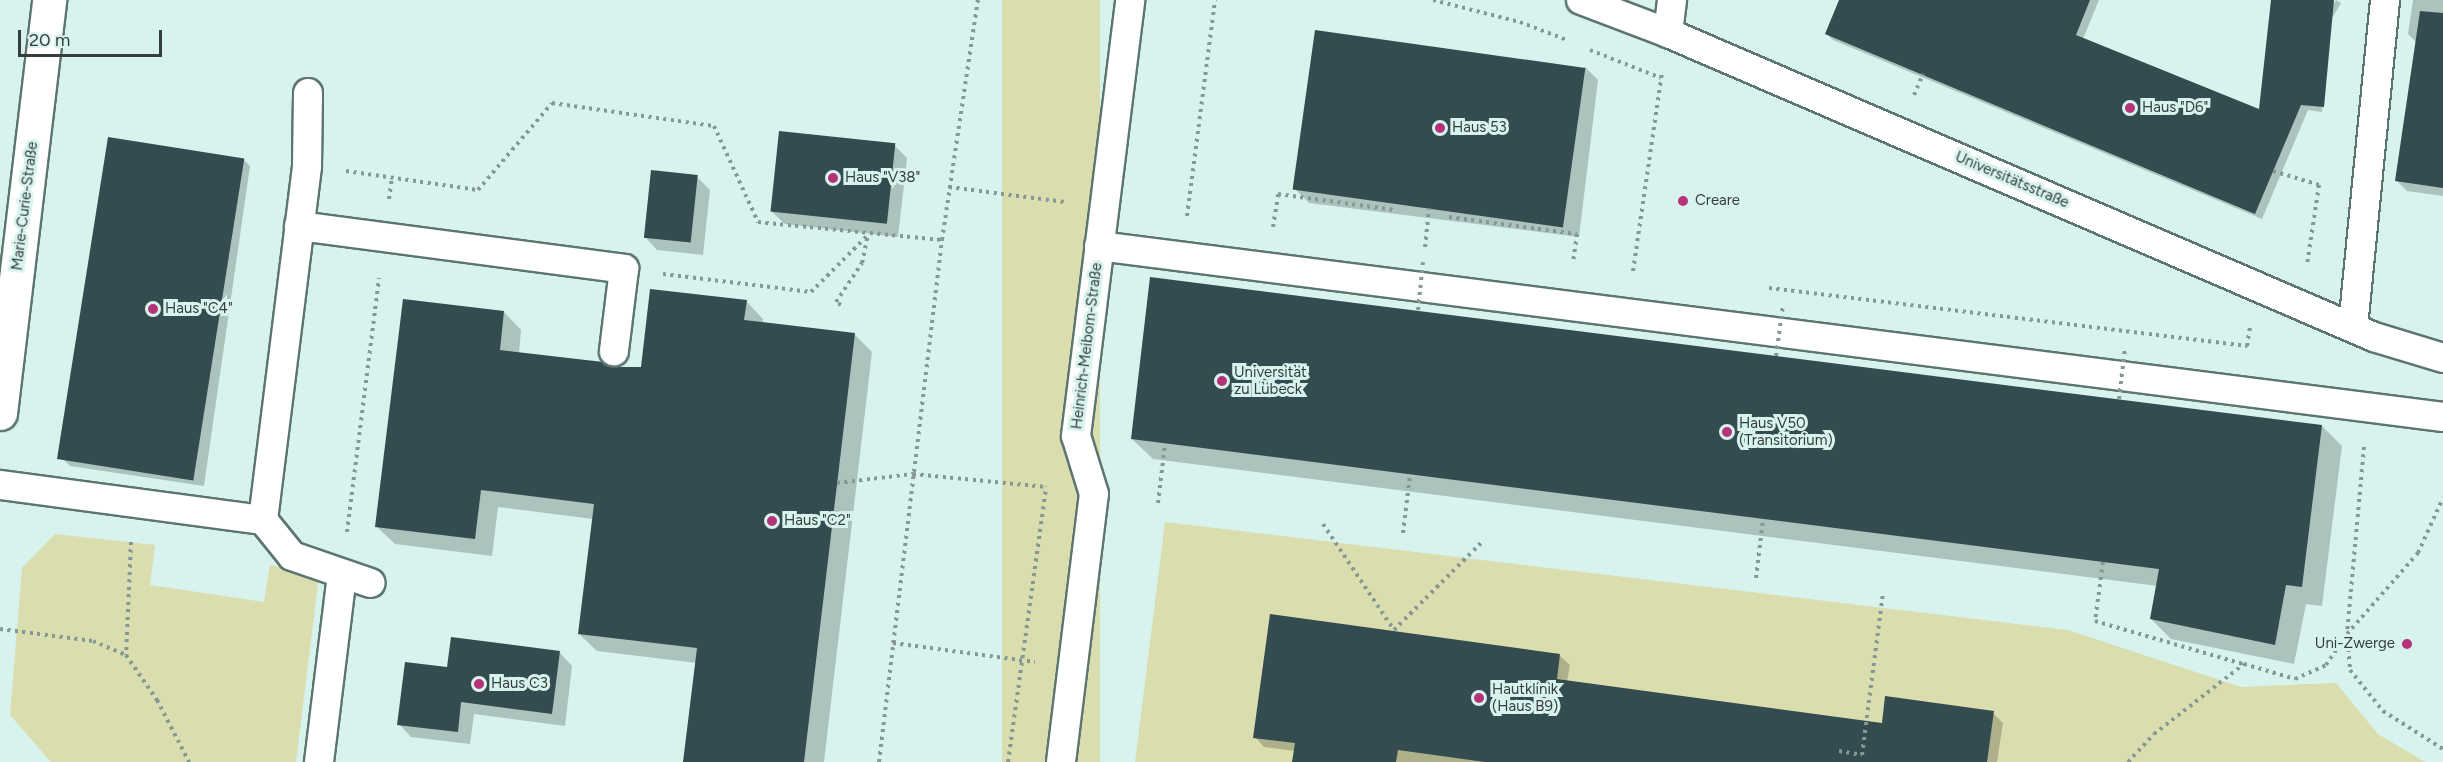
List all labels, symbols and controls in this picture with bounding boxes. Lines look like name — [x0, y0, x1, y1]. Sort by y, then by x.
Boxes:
scale bar — [21, 18, 165, 56]
text: 20 m — [29, 29, 70, 51]
place label: Haus "D6" — [2142, 99, 2208, 117]
marker: Haus "D6" — [2123, 101, 2137, 115]
place label: Haus 53 — [1452, 119, 1507, 137]
marker: Haus 53 — [1433, 121, 1447, 135]
street label: Marie-Curie-Straße — [8, 141, 42, 271]
street label: Universitätsstraße — [1952, 148, 2072, 212]
place label: Haus "V38" — [845, 169, 920, 187]
marker: Haus "V38" — [826, 171, 840, 185]
place label: Creare — [1695, 192, 1740, 210]
marker: Creare — [1676, 194, 1690, 208]
street label: Heinrich-Meibom-Straße — [1068, 262, 1106, 430]
place label: Haus "C4" — [165, 300, 233, 318]
marker: Haus "C4" — [146, 302, 160, 316]
place label: Universität zu Lübeck — [1234, 363, 1307, 398]
marker: Universität zu Lübeck — [1215, 374, 1229, 388]
place label: Haus V50 (Transitorium) — [1739, 414, 1833, 449]
marker: Haus V50 (Transitorium) — [1720, 425, 1734, 439]
place label: Haus "C2" — [784, 512, 851, 530]
marker: Haus "C2" — [765, 514, 779, 528]
place label: Uni-Zwerge — [2315, 635, 2395, 653]
marker: Uni-Zwerge — [2400, 637, 2414, 651]
place label: Haus C3 — [491, 675, 548, 693]
marker: Haus C3 — [472, 677, 486, 691]
place label: Hautklinik (Haus B9) — [1492, 680, 1558, 715]
marker: Hautklinik (Haus B9) — [1470, 689, 1488, 707]

